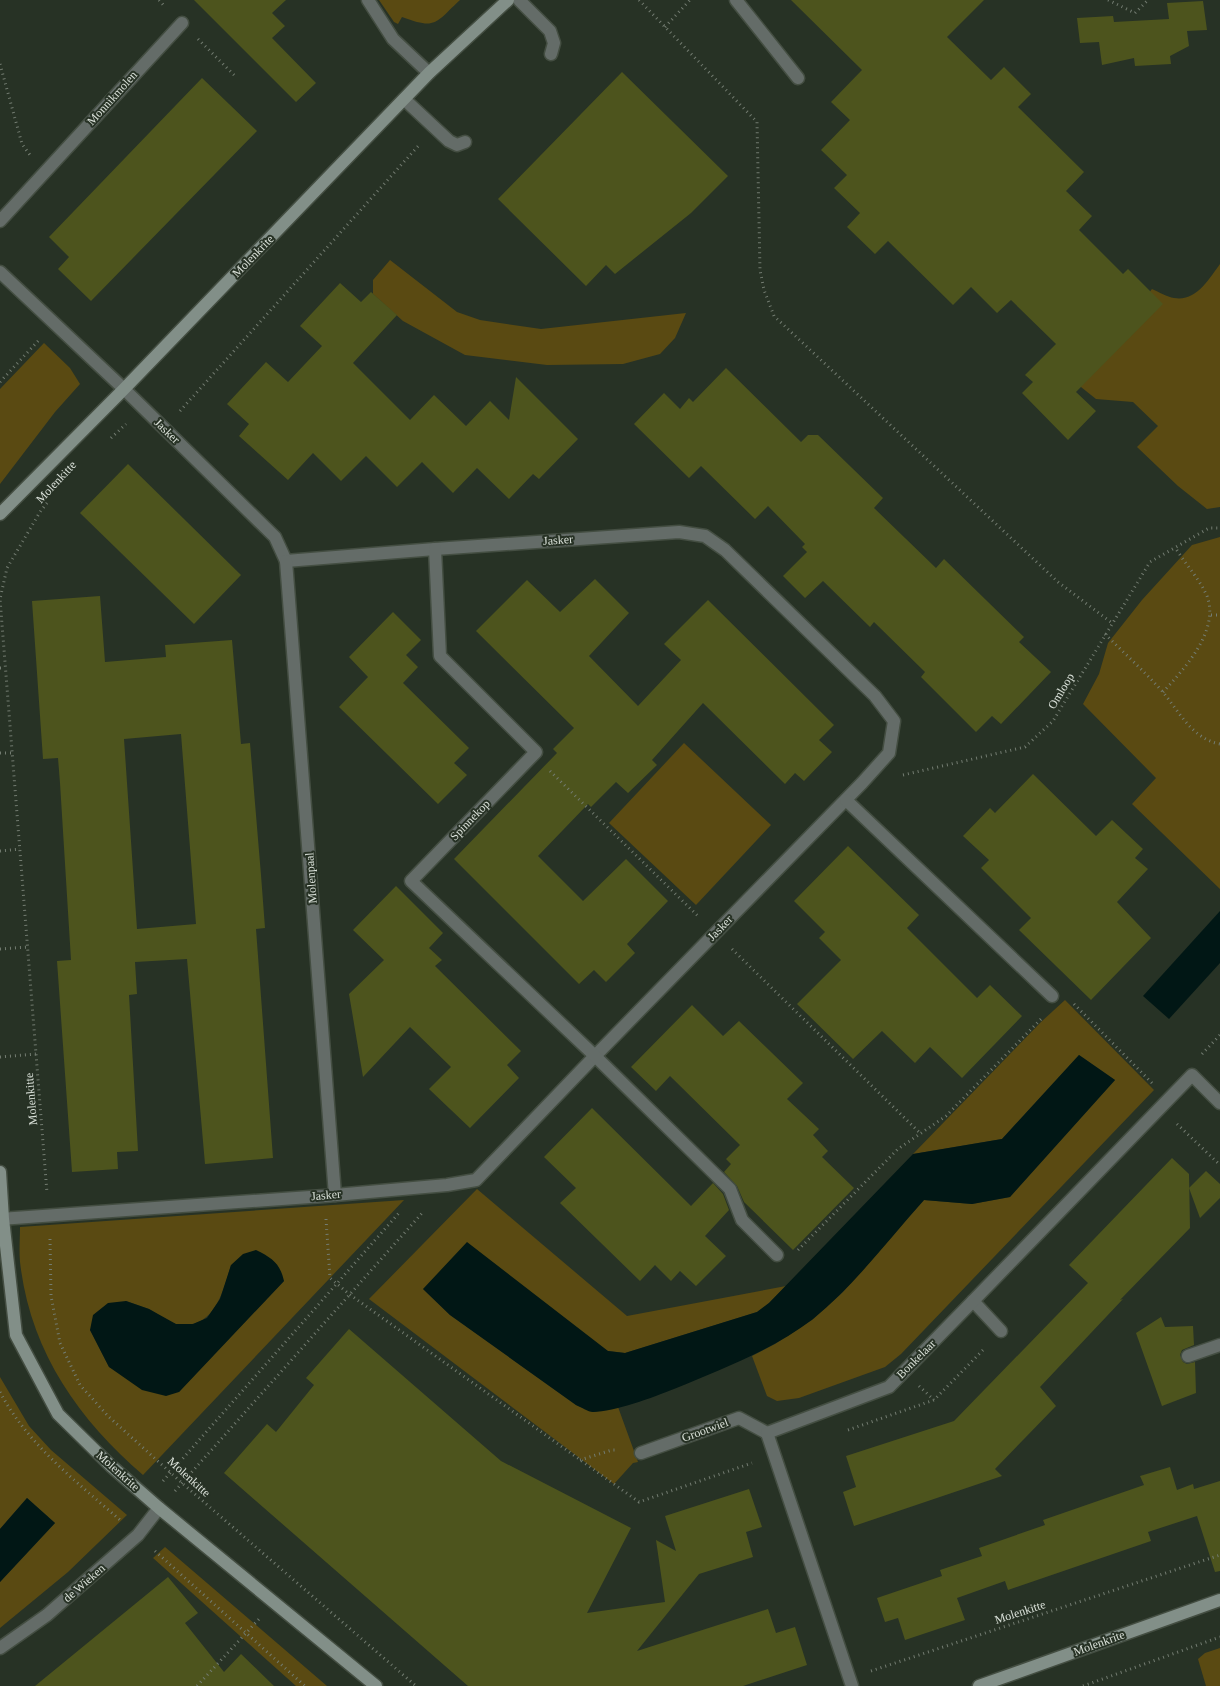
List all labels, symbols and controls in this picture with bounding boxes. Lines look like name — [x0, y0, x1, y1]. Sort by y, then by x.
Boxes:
street label: Monnikmolen — [84, 68, 140, 128]
street label: Molenkrite — [229, 232, 277, 280]
street label: Jasker — [151, 416, 183, 446]
street label: Molenkitte — [33, 458, 79, 506]
street label: Jasker — [543, 532, 573, 548]
street label: Omloop — [1045, 671, 1077, 711]
street label: Spinnekop — [447, 797, 493, 843]
street label: Molenpaal — [302, 851, 320, 904]
street label: Jasker — [705, 912, 735, 944]
street label: Molenkitte — [22, 1072, 40, 1126]
street label: Jasker — [310, 1187, 342, 1203]
street label: Bonkelaar — [894, 1337, 938, 1381]
street label: Grootwiel — [680, 1415, 731, 1445]
street label: Molenkrite — [94, 1448, 142, 1494]
street label: Molenkitte — [165, 1454, 213, 1500]
street label: de Wieken — [60, 1561, 108, 1605]
street label: Molenkitte — [993, 1597, 1047, 1627]
street label: Molenkrite — [1072, 1627, 1126, 1659]

